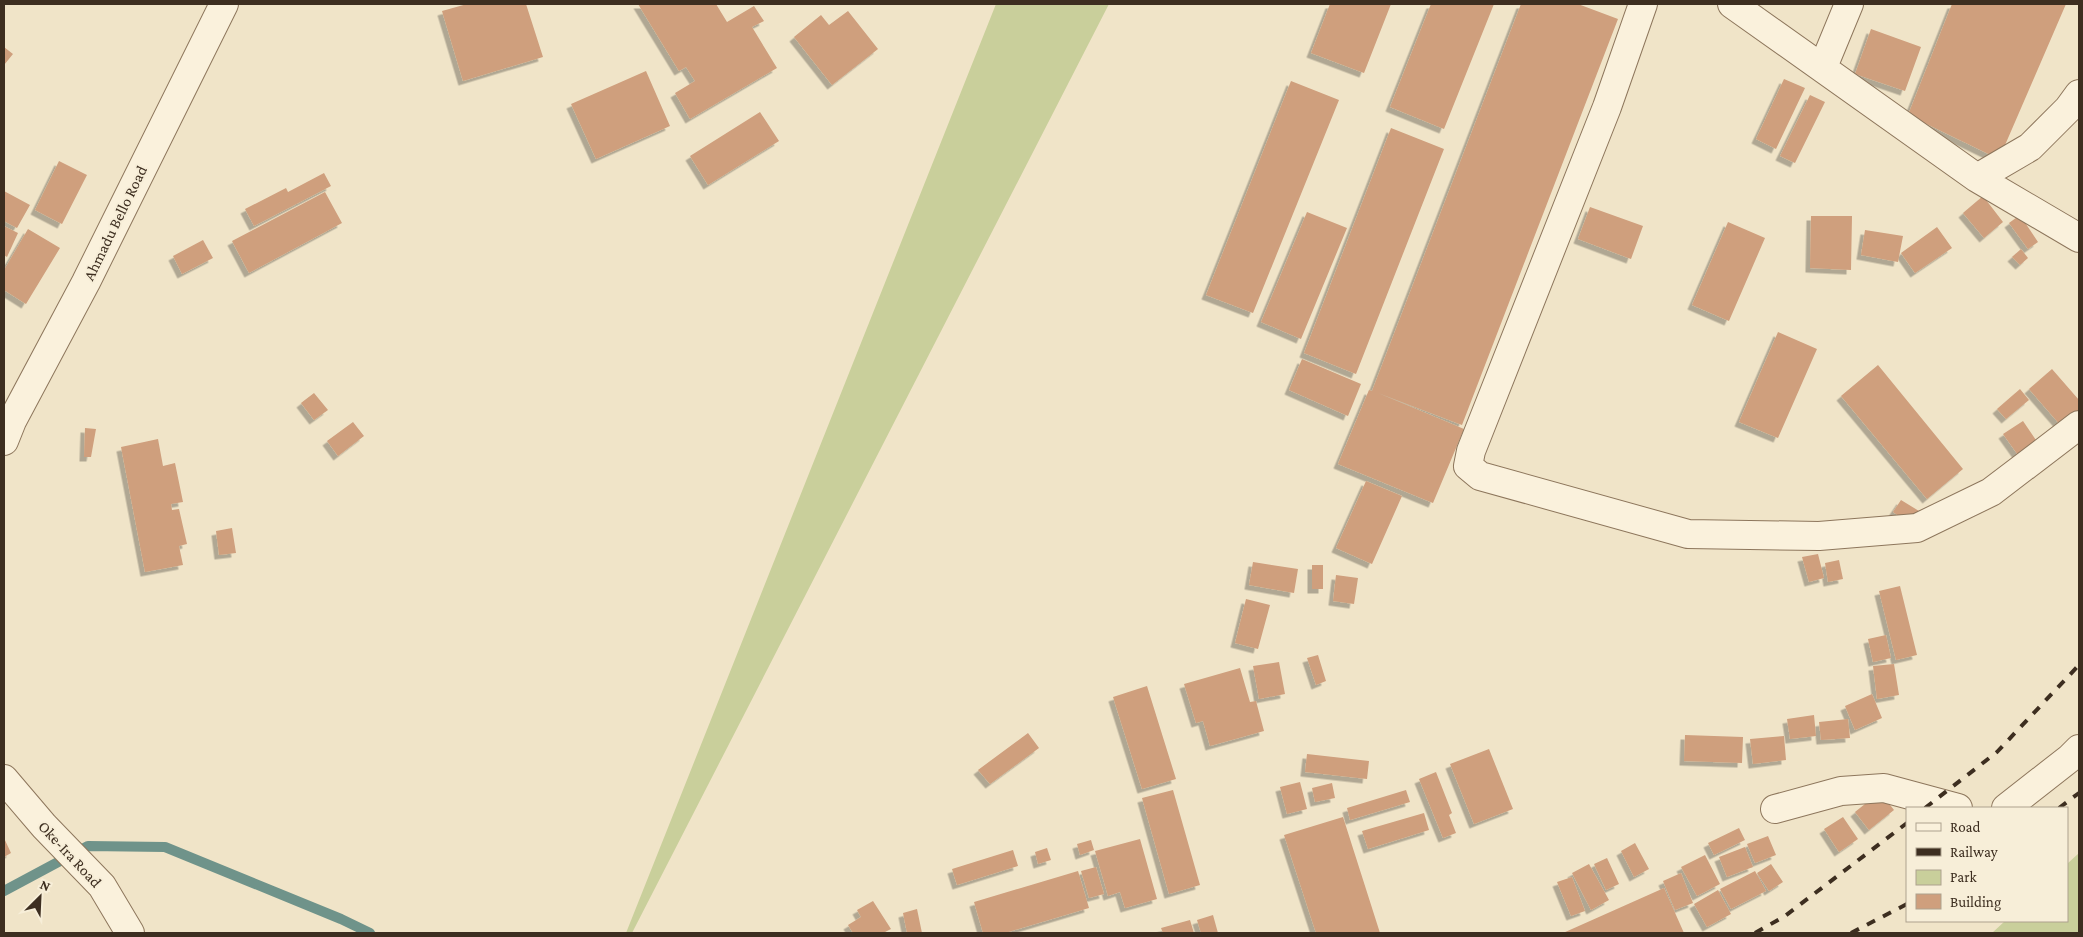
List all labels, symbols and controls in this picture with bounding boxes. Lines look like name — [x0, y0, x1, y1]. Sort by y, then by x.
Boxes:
street label: Ahmadu Bello Road — [80, 162, 150, 283]
legend — [1906, 807, 2068, 922]
street label: Oke-Ira Road — [35, 817, 105, 891]
text: Road — [1950, 819, 1981, 835]
text: Railway — [1950, 844, 1998, 861]
text: Park — [1950, 869, 1977, 885]
north arrow — [15, 872, 65, 922]
text: N — [38, 876, 53, 895]
text: Building — [1950, 894, 2001, 911]

